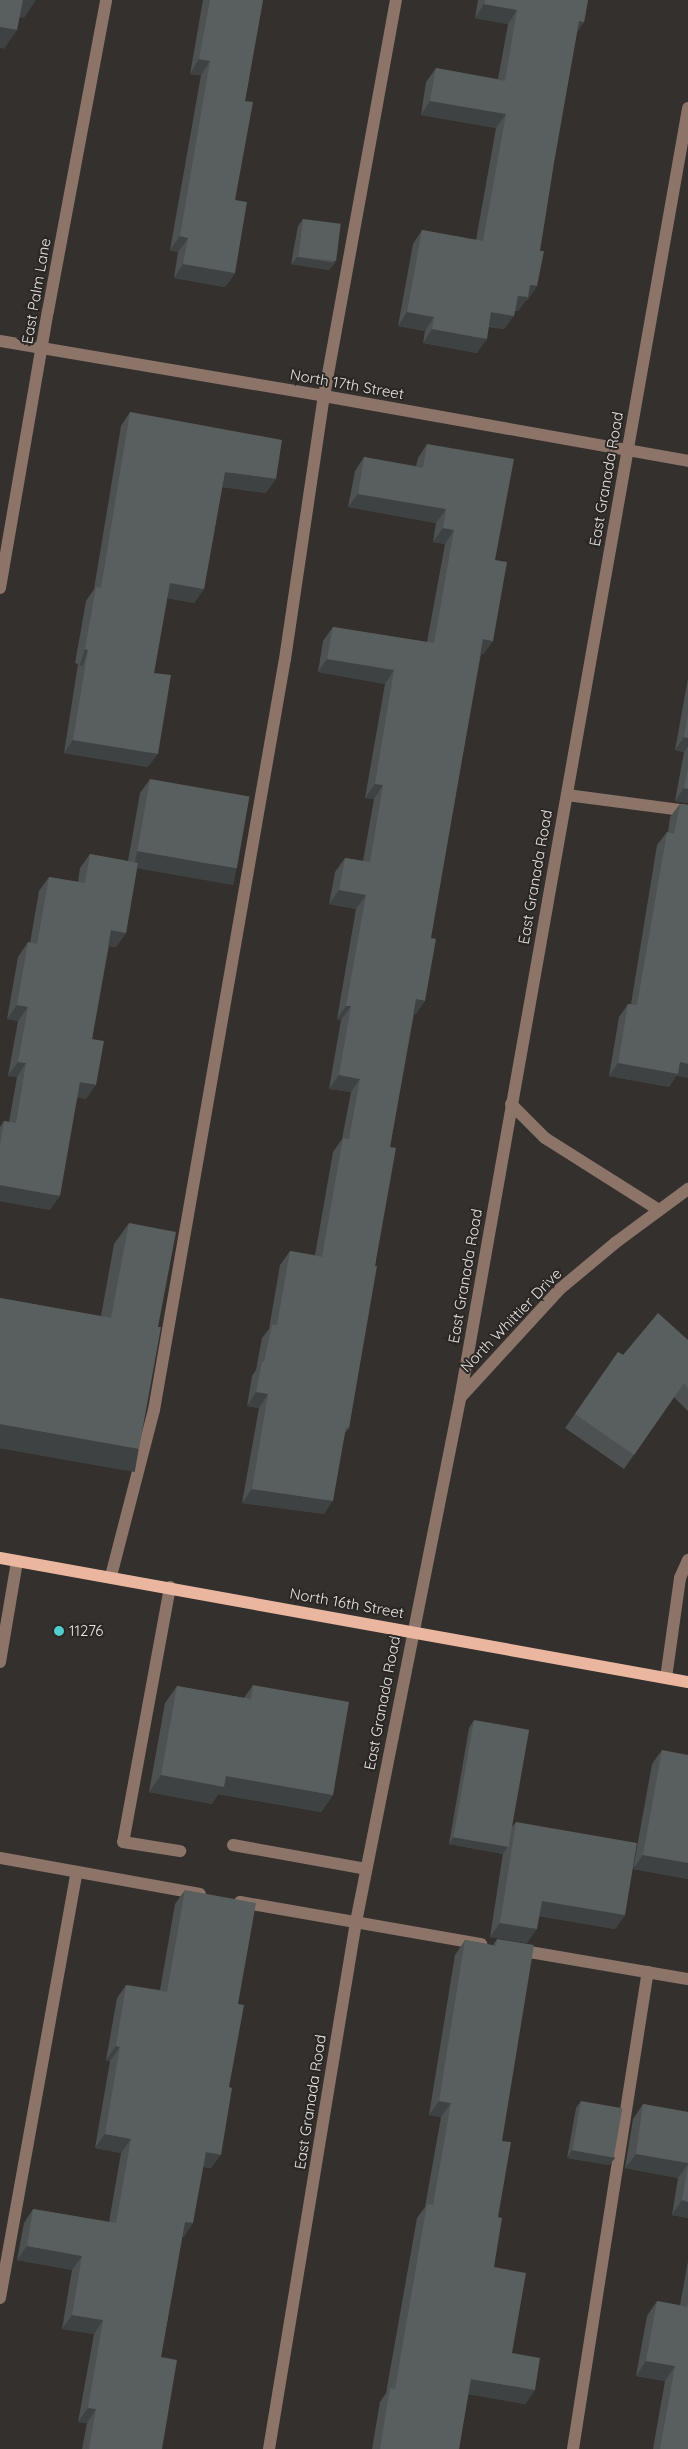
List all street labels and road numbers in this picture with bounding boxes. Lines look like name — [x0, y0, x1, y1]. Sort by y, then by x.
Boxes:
street label: East Palm Lane — [18, 237, 54, 345]
street label: North 17th Street — [289, 365, 405, 403]
street label: East Granada Road — [585, 410, 627, 548]
street label: East Granada Road — [514, 808, 556, 946]
street label: East Granada Road — [444, 1207, 486, 1345]
street label: North Whittier Drive — [457, 1264, 565, 1376]
street label: North 16th Street — [288, 1584, 406, 1622]
street label: East Granada Road — [360, 1634, 404, 1772]
street label: East Granada Road — [290, 2033, 330, 2171]

